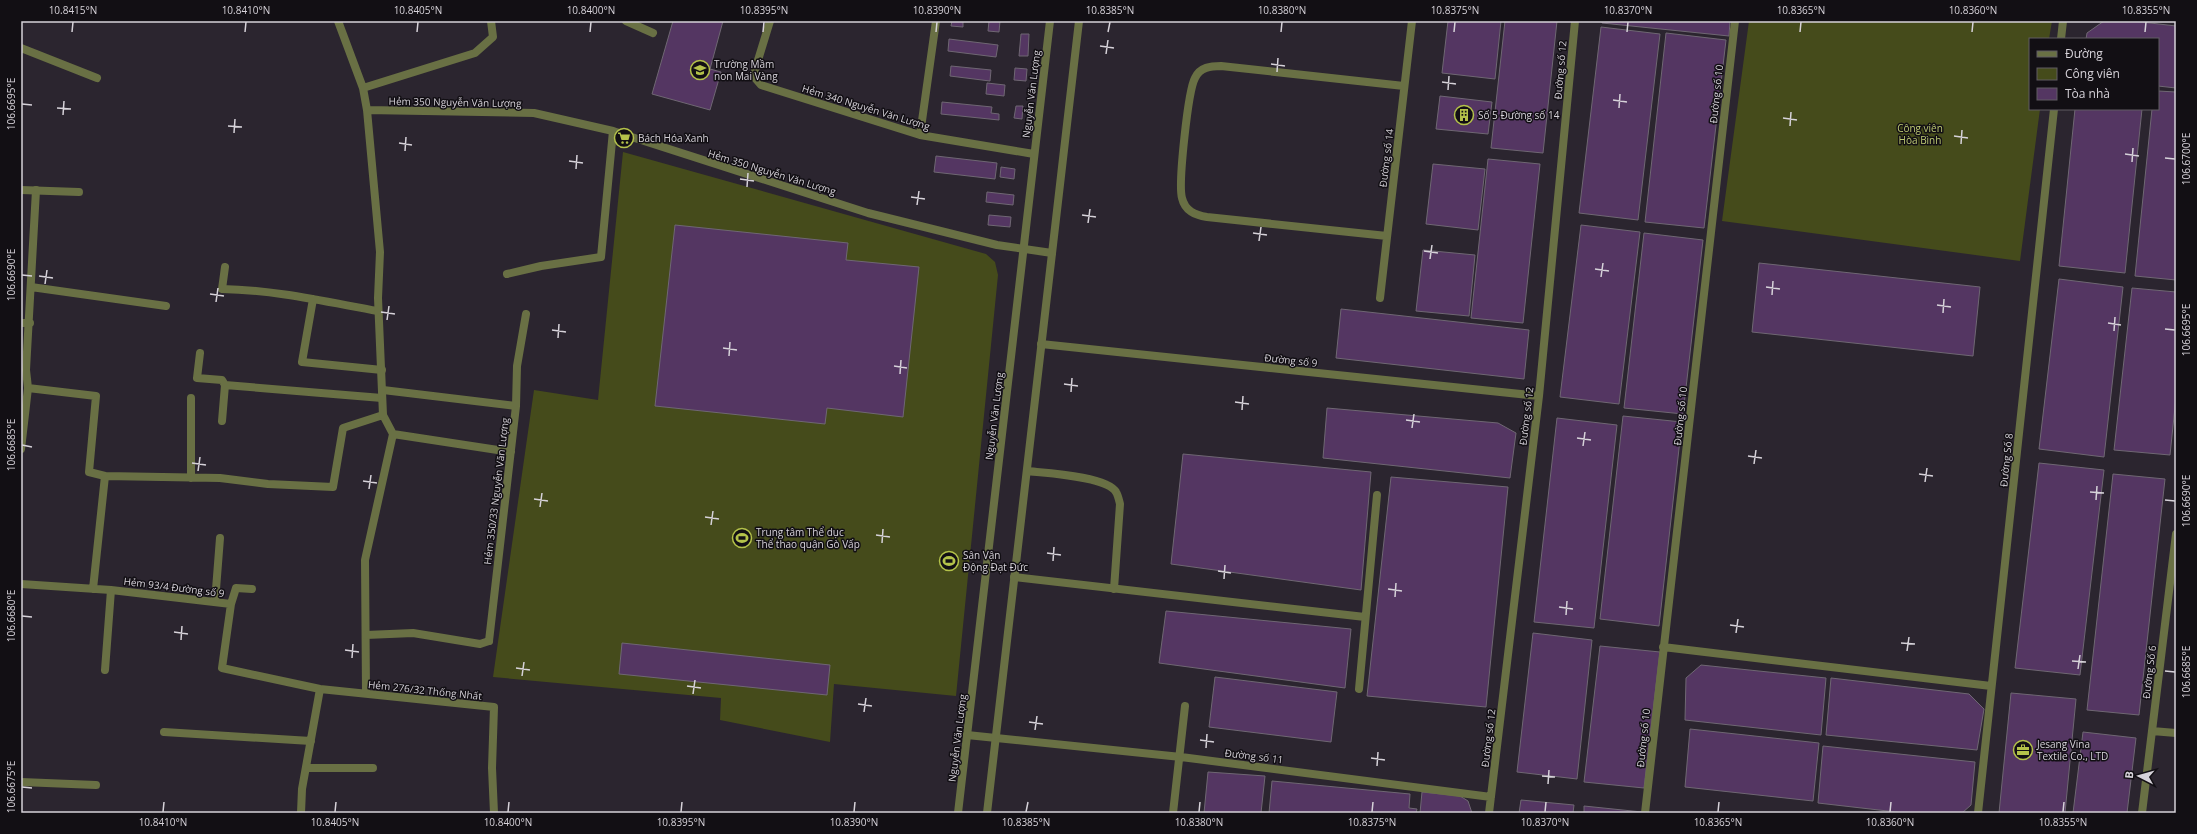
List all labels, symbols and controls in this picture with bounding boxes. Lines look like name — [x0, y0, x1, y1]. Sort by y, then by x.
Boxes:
text: 10.8415°N — [49, 3, 97, 17]
text: 10.8410°N — [222, 3, 270, 17]
text: 10.8405°N — [394, 3, 442, 17]
text: 10.8400°N — [567, 3, 615, 17]
text: 10.8395°N — [740, 3, 788, 17]
text: 10.8390°N — [913, 3, 961, 17]
text: 10.8385°N — [1086, 3, 1134, 17]
text: 10.8380°N — [1258, 3, 1306, 17]
text: 10.8375°N — [1431, 3, 1479, 17]
text: 10.8370°N — [1604, 3, 1652, 17]
text: 10.8365°N — [1777, 3, 1825, 17]
text: 10.8360°N — [1949, 3, 1997, 17]
text: 10.8355°N — [2122, 3, 2170, 17]
legend — [2029, 38, 2159, 110]
street label: Đường số 12 — [1550, 40, 1570, 100]
text: Đường — [2065, 45, 2103, 62]
street label: Nguyễn Văn Lượng — [1019, 49, 1043, 139]
place label: Trường Mầm non Mai Vàng — [714, 57, 778, 83]
school or university icon: Trường Mầm non Mai Vàng — [689, 59, 711, 81]
street label: Đường số 10 — [1706, 64, 1726, 124]
text: Công viên — [2065, 65, 2120, 82]
text: 106.6695°E — [4, 78, 18, 130]
street label: Hẻm 340 Nguyễn Văn Lượng — [800, 81, 932, 133]
text: Tòa nhà — [2065, 85, 2110, 102]
street label: Hẻm 350 Nguyễn Văn Lượng — [388, 94, 522, 110]
building icon: Số 5 Đường số 14 — [1453, 104, 1475, 126]
place label: Số 5 Đường số 14 — [1478, 108, 1560, 122]
park label: Công viên Hòa Bình — [1897, 121, 1943, 147]
supermarket icon: Bách Hóa Xanh — [613, 127, 635, 149]
street label: Đường số 14 — [1375, 128, 1397, 188]
place label: Bách Hóa Xanh — [638, 131, 709, 145]
text: 106.6700°E — [2179, 133, 2193, 185]
street label: Hẻm 350 Nguyễn Văn Lượng — [706, 146, 838, 198]
text: 106.6690°E — [4, 249, 18, 301]
text: 106.6695°E — [2179, 304, 2193, 356]
street label: Đường số 9 — [1264, 350, 1318, 370]
street label: Nguyễn Văn Lượng — [982, 371, 1006, 461]
street label: Đường số 12 — [1515, 386, 1537, 446]
street label: Đường số 10 — [1670, 386, 1690, 446]
street label: Hẻm 350/33 Nguyễn Văn Lượng — [480, 416, 512, 565]
text: 106.6685°E — [4, 419, 18, 471]
street label: Đường Số 8 — [1996, 432, 2016, 488]
text: 106.6690°E — [2179, 475, 2193, 527]
place label: Trung tâm Thể dục Thể thao quận Gò Vấp — [756, 525, 860, 551]
sports icon: Trung tâm Thể dục Thể thao quận Gò Vấp — [731, 527, 753, 549]
place label: Sân Vận Động Đạt Đức — [963, 548, 1028, 574]
sports icon: Sân Vận Động Đạt Đức — [938, 550, 960, 572]
street label: Hẻm 93/4 Đường số 9 — [123, 574, 226, 600]
text: 106.6680°E — [4, 590, 18, 642]
street label: Đường Số 6 — [2139, 644, 2159, 700]
text: 106.6685°E — [2179, 646, 2193, 698]
street label: Hẻm 276/32 Thống Nhất — [367, 677, 483, 703]
street label: Nguyễn Văn Lượng — [945, 693, 969, 783]
street label: Đường số 12 — [1477, 708, 1499, 768]
street label: Đường số 10 — [1633, 708, 1653, 768]
place label: Jesang Vina Textile Co., LTD — [2036, 737, 2108, 763]
office icon: Jesang Vina Textile Co., LTD — [2012, 739, 2034, 761]
street label: Đường số 11 — [1224, 745, 1284, 767]
north arrow — [2119, 756, 2159, 796]
text: 106.6675°E — [4, 761, 18, 813]
text: B — [2121, 770, 2136, 779]
text: 10.8410°N — [139, 815, 187, 829]
text: 10.8405°N — [311, 815, 359, 829]
text: 10.8400°N — [484, 815, 532, 829]
text: 10.8395°N — [657, 815, 705, 829]
text: 10.8390°N — [830, 815, 878, 829]
text: 10.8385°N — [1002, 815, 1050, 829]
text: 10.8380°N — [1175, 815, 1223, 829]
text: 10.8375°N — [1348, 815, 1396, 829]
text: 10.8370°N — [1521, 815, 1569, 829]
text: 10.8365°N — [1694, 815, 1742, 829]
text: 10.8360°N — [1866, 815, 1914, 829]
text: 10.8355°N — [2039, 815, 2087, 829]

